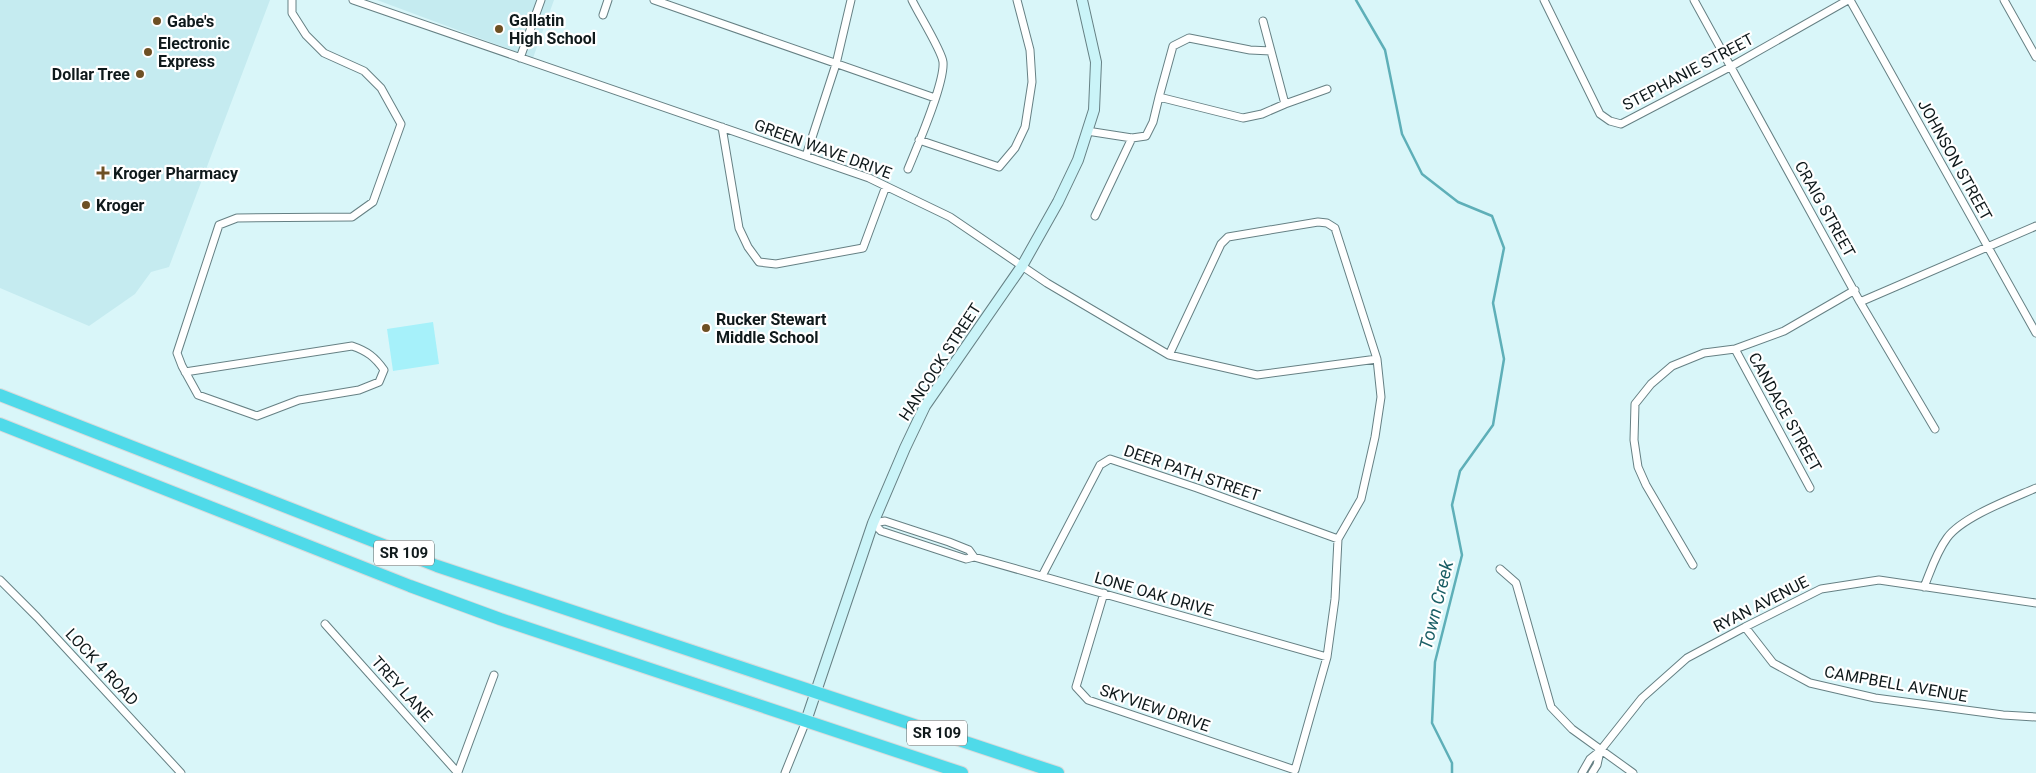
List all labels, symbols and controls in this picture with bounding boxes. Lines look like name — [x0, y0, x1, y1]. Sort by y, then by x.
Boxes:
place label: Gallatin High School — [509, 11, 596, 48]
place label: Gabe's — [167, 12, 214, 31]
marker: Gabe's — [151, 15, 163, 27]
marker: Gallatin High School — [493, 23, 505, 35]
street label: STEPHANIE STREET — [1619, 29, 1757, 115]
place label: Electronic Express — [158, 34, 230, 71]
marker: Electronic Express — [142, 46, 154, 58]
place label: Dollar Tree — [52, 65, 130, 84]
marker: Dollar Tree — [134, 68, 146, 80]
street label: JOHNSON STREET — [1914, 96, 1996, 224]
street label: GREEN WAVE DRIVE — [752, 115, 894, 183]
street label: CRAIG STREET — [1791, 158, 1859, 261]
place label: Kroger Pharmacy — [113, 164, 239, 183]
marker: Kroger Pharmacy — [97, 167, 109, 179]
place label: Kroger — [96, 196, 145, 215]
marker: Kroger — [80, 199, 92, 211]
street label: HANCOCK STREET — [895, 299, 985, 424]
place label: Rucker Stewart Middle School — [716, 310, 827, 347]
marker: Rucker Stewart Middle School — [700, 322, 712, 334]
street label: CANDACE STREET — [1744, 349, 1826, 475]
street label: DEER PATH STREET — [1121, 441, 1263, 505]
road number: SR 109 — [374, 540, 434, 566]
water label: Town Creek — [1415, 557, 1457, 652]
street label: LONE OAK DRIVE — [1092, 568, 1216, 620]
street label: RYAN AVENUE — [1710, 572, 1812, 636]
street label: LOCK 4 ROAD — [62, 625, 142, 709]
street label: TREY LANE — [368, 652, 436, 726]
street label: CAMPBELL AVENUE — [1823, 662, 1969, 706]
street label: SKYVIEW DRIVE — [1098, 680, 1212, 736]
road number: SR 109 — [907, 720, 967, 746]

